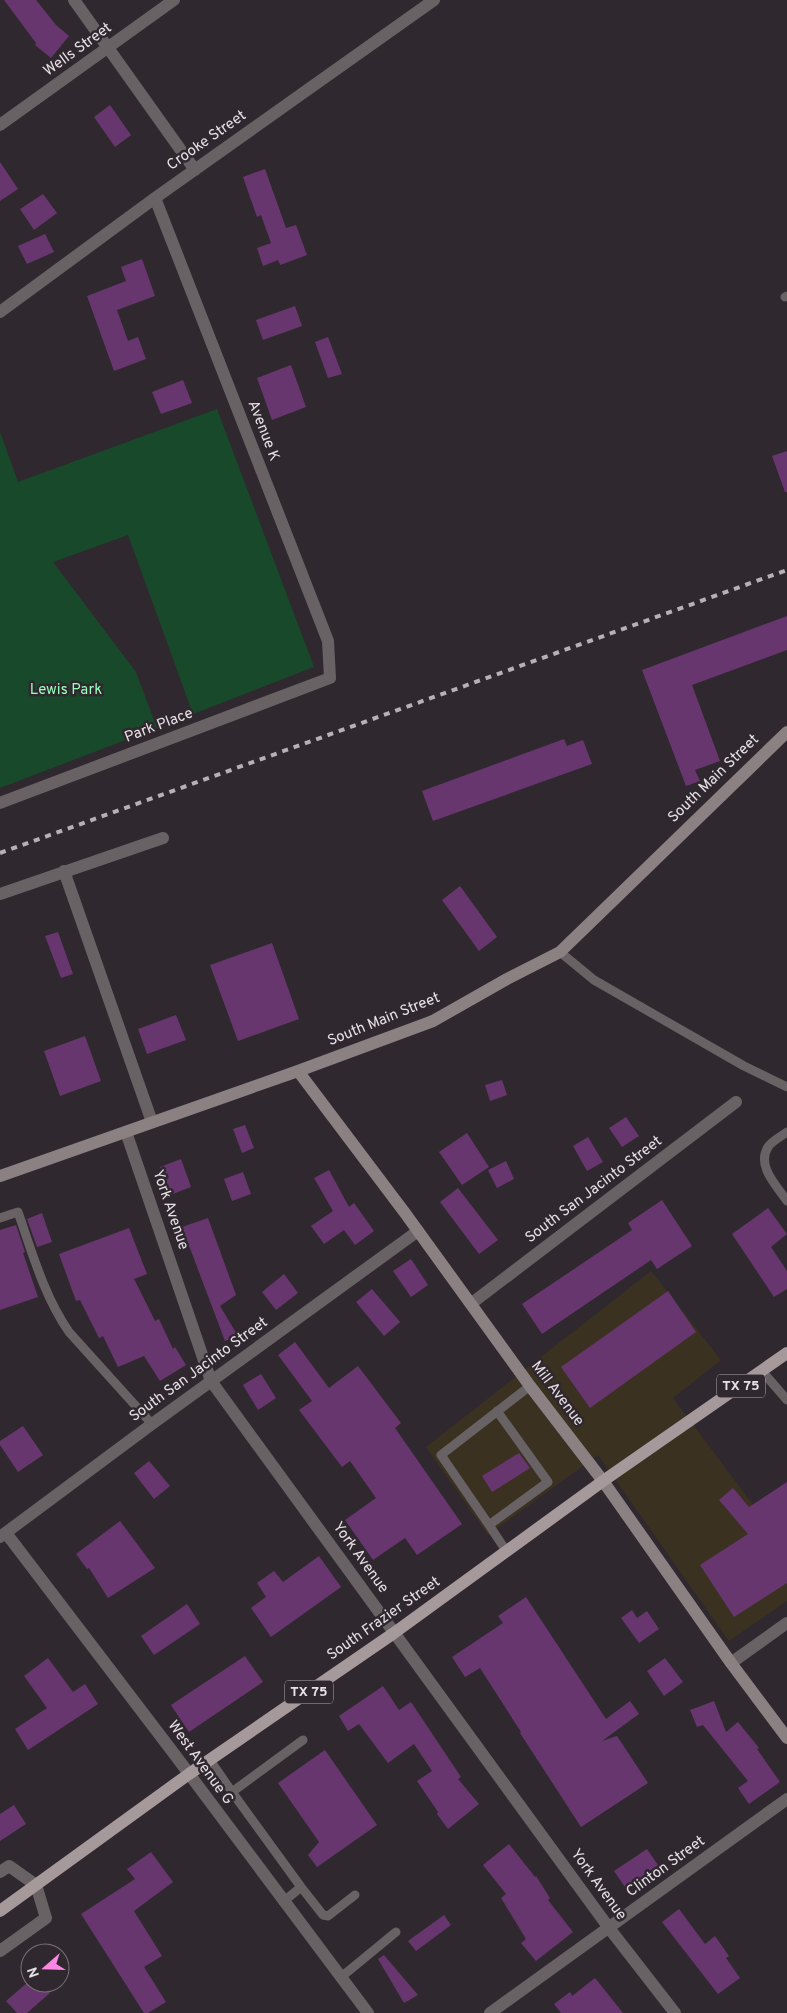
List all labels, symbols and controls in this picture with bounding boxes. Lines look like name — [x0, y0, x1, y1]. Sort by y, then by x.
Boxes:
street label: Wells Street — [40, 19, 116, 81]
street label: Crooke Street — [164, 107, 250, 175]
street label: Avenue K — [243, 398, 283, 464]
park label: Lewis Park — [30, 681, 102, 700]
street label: Park Place — [122, 704, 196, 748]
street label: South Main Street — [664, 731, 764, 827]
street label: South Main Street — [325, 989, 443, 1051]
street label: South San Jacinto Street — [522, 1132, 666, 1248]
street label: York Avenue — [147, 1168, 193, 1252]
street label: South San Jacinto Street — [126, 1313, 272, 1427]
street label: Mill Avenue — [526, 1358, 588, 1430]
road number: TX 75 — [717, 1374, 765, 1398]
street label: York Avenue — [328, 1519, 392, 1597]
street label: South Frazier Street — [324, 1573, 444, 1665]
road number: TX 75 — [285, 1680, 333, 1704]
street label: West Avenue G — [163, 1717, 237, 1809]
street label: Clinton Street — [623, 1832, 709, 1902]
street label: York Avenue — [566, 1846, 630, 1924]
north arrow — [20, 1943, 70, 1993]
text: N — [24, 1964, 44, 1980]

